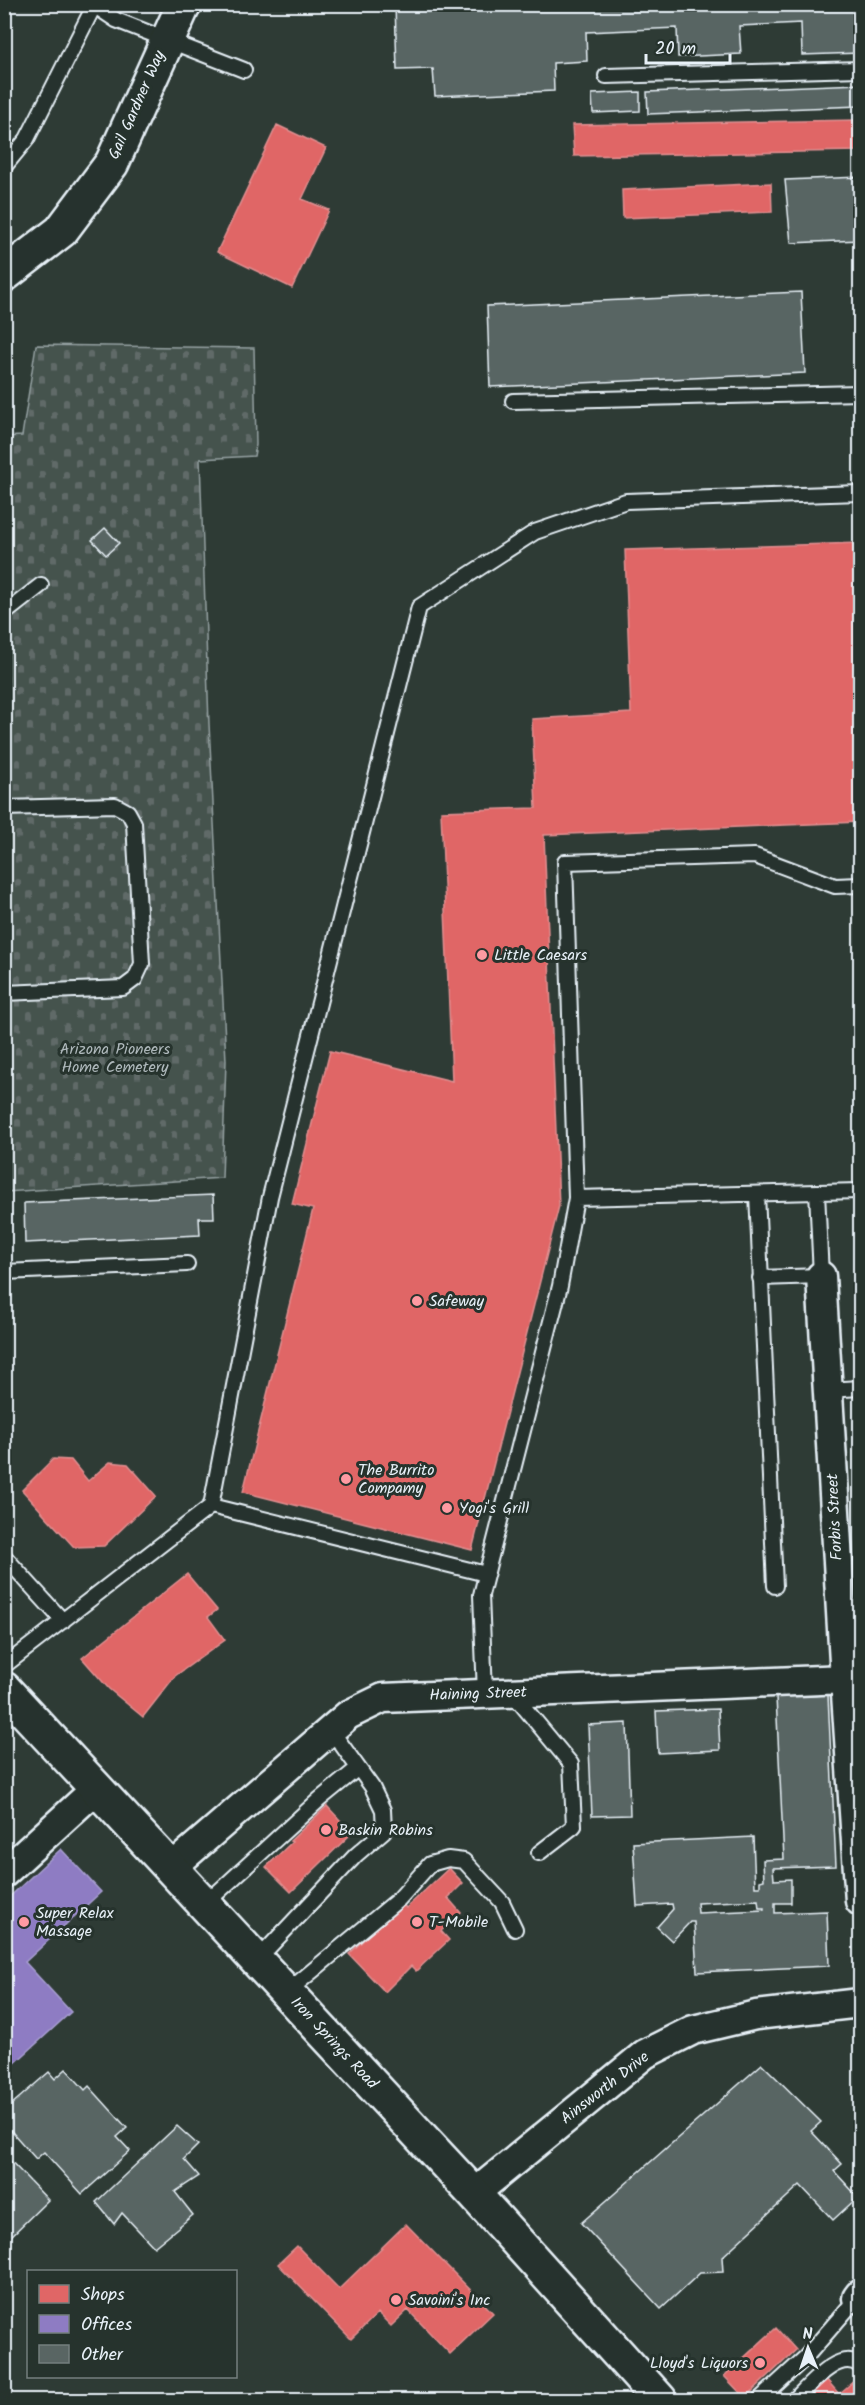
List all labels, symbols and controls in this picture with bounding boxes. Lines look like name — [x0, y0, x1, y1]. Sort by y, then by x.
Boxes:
scale bar — [646, 27, 730, 65]
text: 20 m — [655, 35, 696, 64]
street label: Gail Gardner Way — [102, 46, 172, 164]
place label: Little Caesars — [494, 943, 587, 968]
marker: Little Caesars — [475, 948, 489, 962]
park label: Arizona Pioneers Home Cemetery — [60, 1037, 170, 1080]
place label: Safeway — [429, 1289, 484, 1314]
marker: Safeway — [410, 1294, 424, 1308]
place label: The Burrito Compamy — [358, 1458, 434, 1501]
marker: The Burrito Compamy — [339, 1472, 353, 1486]
street label: Forbis Street — [820, 1472, 850, 1561]
place label: Yogi's Grill — [459, 1496, 529, 1521]
marker: Yogi's Grill — [440, 1501, 454, 1515]
street label: Haining Street — [429, 1680, 528, 1708]
place label: Baskin Robins — [338, 1818, 433, 1843]
marker: Baskin Robins — [319, 1823, 333, 1837]
place label: Super Relax Massage — [36, 1901, 115, 1944]
place label: T-Mobile — [429, 1910, 488, 1935]
marker: Super Relax Massage — [17, 1915, 31, 1929]
marker: T-Mobile — [410, 1915, 424, 1929]
street label: Iron Springs Road — [284, 1991, 384, 2096]
street label: Ainsworth Drive — [555, 2045, 655, 2131]
legend — [27, 2270, 237, 2378]
text: Shops — [81, 2281, 125, 2310]
place label: Savoini's Inc — [408, 2288, 490, 2313]
marker: Savoini's Inc — [389, 2293, 403, 2307]
text: Offices — [81, 2311, 132, 2340]
north arrow — [778, 2318, 838, 2378]
text: N — [802, 2322, 813, 2347]
text: Other — [81, 2341, 124, 2370]
place label: Lloyd's Liquors — [650, 2351, 748, 2376]
marker: Lloyd's Liquors — [753, 2356, 767, 2370]

